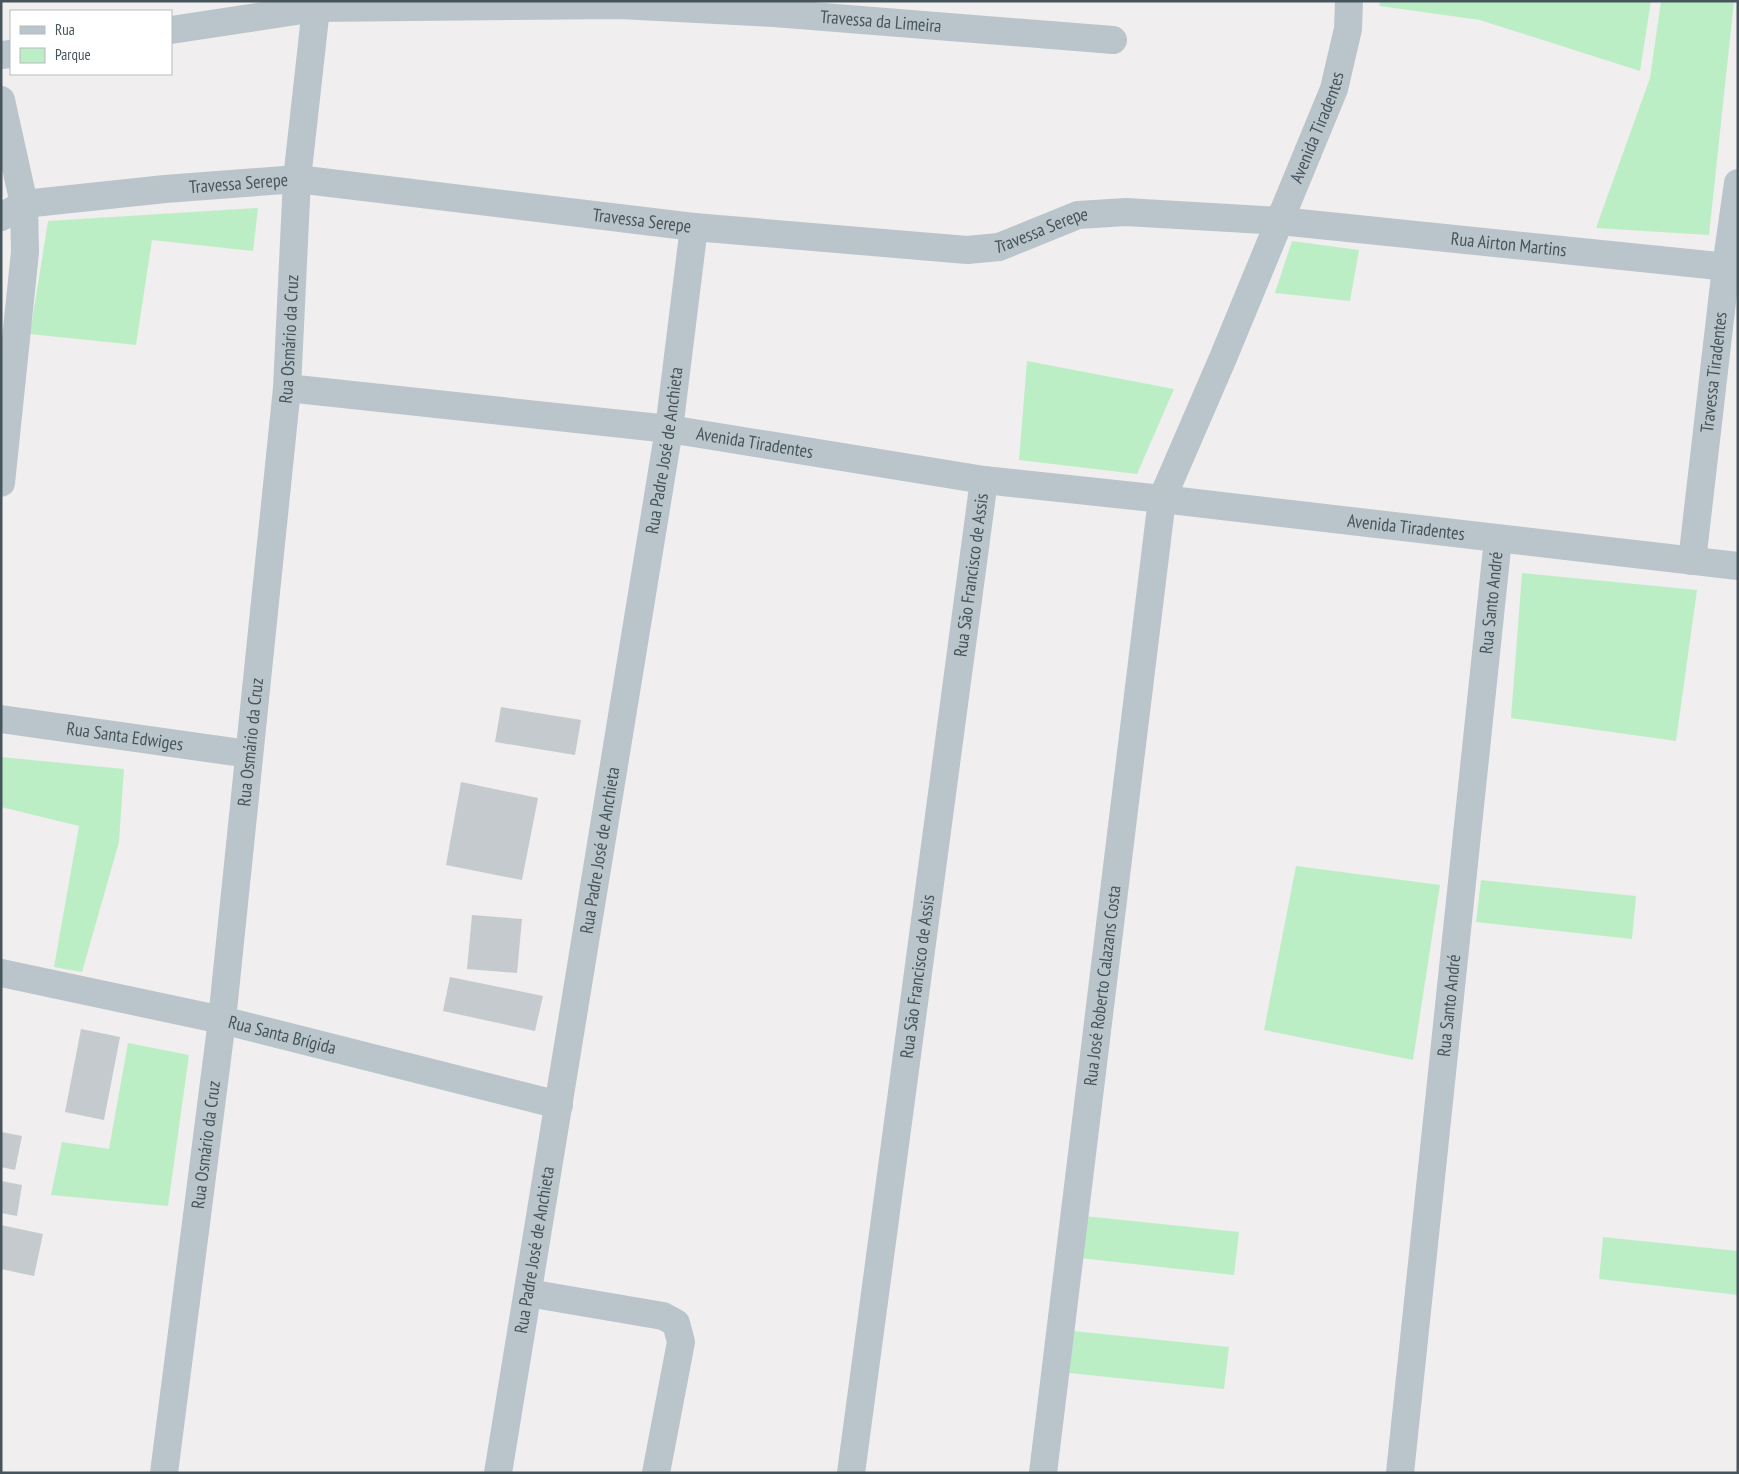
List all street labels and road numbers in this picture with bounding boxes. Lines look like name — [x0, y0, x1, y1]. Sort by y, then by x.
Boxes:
street label: Travessa da Limeira — [819, 5, 942, 37]
street label: Avenida Tiradentes — [1284, 70, 1349, 187]
street label: Travessa Serepe — [188, 168, 289, 198]
street label: Travessa Serepe — [994, 202, 1088, 258]
street label: Travessa Serepe — [591, 203, 693, 238]
street label: Rua Airton Martins — [1450, 227, 1568, 261]
street label: Rua Osmário da Cruz — [273, 274, 303, 405]
street label: Travessa Tiradentes — [1695, 311, 1732, 434]
street label: Rua Padre José de Anchieta — [640, 366, 688, 536]
street label: Avenida Tiradentes — [695, 422, 815, 463]
street label: Rua São Francisco de Assis — [948, 492, 993, 658]
street label: Avenida Tiradentes — [1346, 509, 1466, 545]
street label: Rua Santo André — [1474, 550, 1508, 655]
street label: Rua Osmário da Cruz — [232, 677, 268, 807]
street label: Rua Santa Edwiges — [65, 716, 185, 756]
street label: Rua Padre José de Anchieta — [575, 765, 624, 935]
street label: Rua José Roberto Calazans Costa — [1078, 884, 1126, 1087]
street label: Rua São Francisco de Assis — [895, 893, 939, 1060]
street label: Rua Santo André — [1432, 953, 1465, 1058]
street label: Rua Santa Brígida — [226, 1010, 339, 1059]
street label: Rua Osmário da Cruz — [186, 1079, 225, 1210]
street label: Rua Padre José de Anchieta — [509, 1165, 559, 1335]

